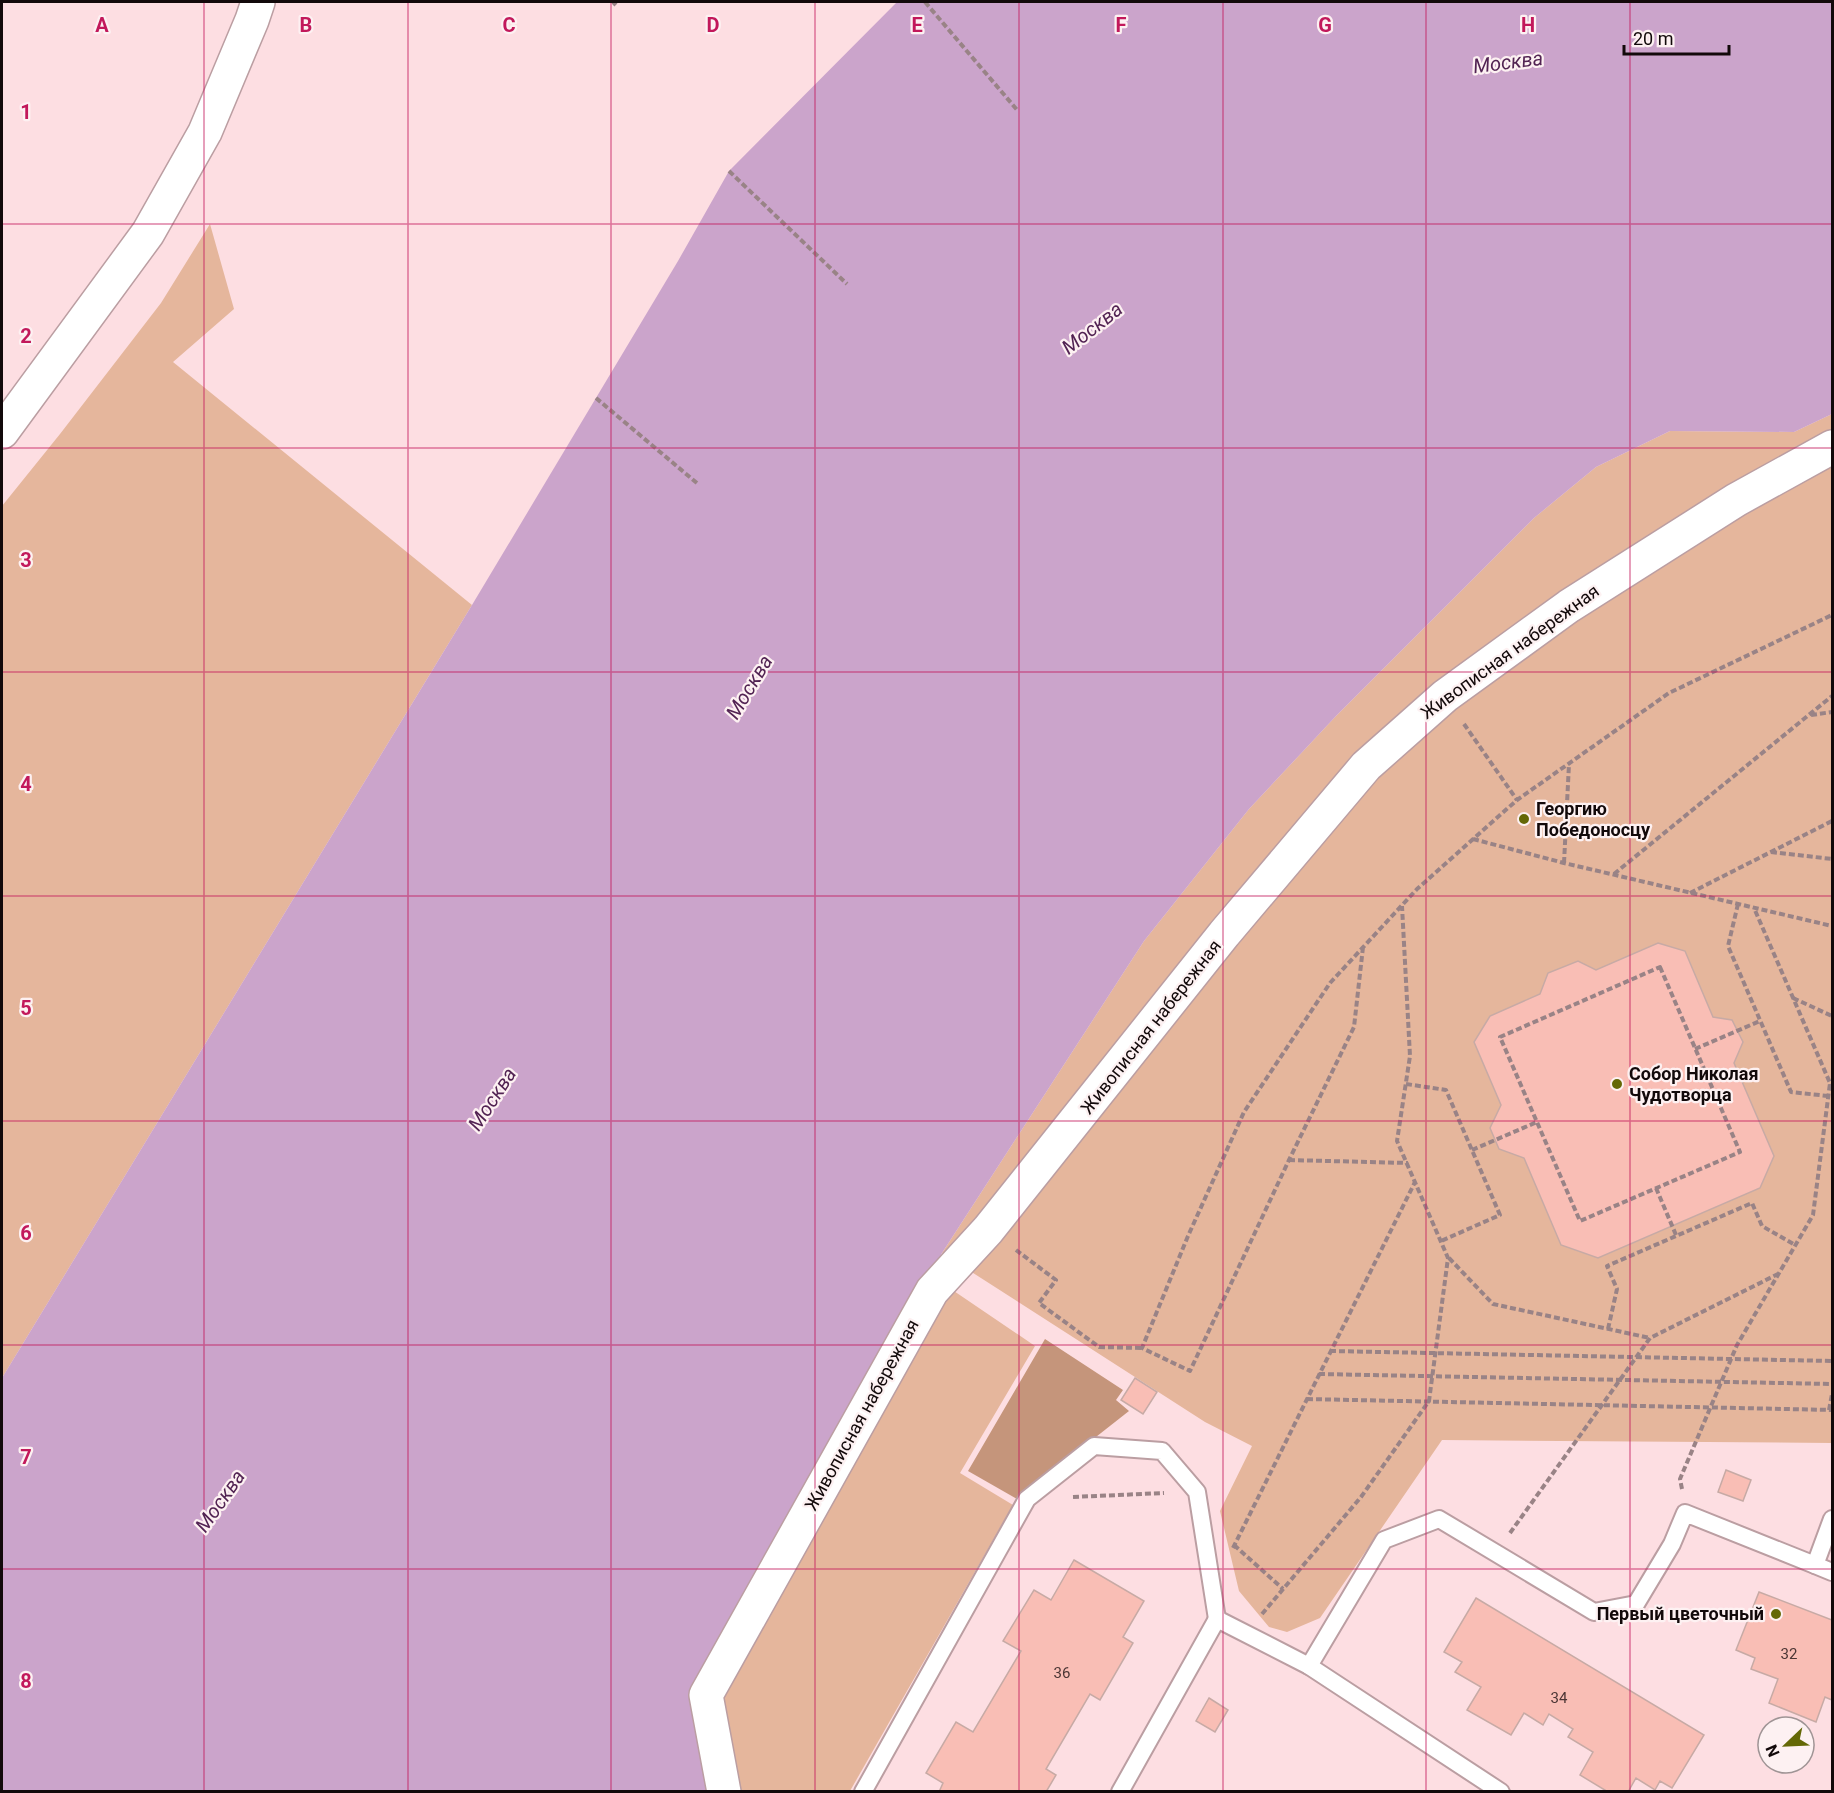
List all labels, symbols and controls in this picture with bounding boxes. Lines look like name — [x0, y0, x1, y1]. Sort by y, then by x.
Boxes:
text: A — [95, 13, 109, 37]
text: B — [300, 13, 312, 37]
text: C — [502, 13, 516, 37]
text: D — [707, 13, 720, 37]
text: E — [911, 13, 923, 37]
text: F — [1116, 13, 1127, 37]
text: G — [1318, 13, 1332, 37]
text: H — [1521, 13, 1535, 37]
scale bar — [1624, 18, 1729, 56]
text: 20 m — [1633, 28, 1673, 49]
water label: Москва — [1472, 46, 1544, 78]
text: 1 — [20, 100, 32, 124]
water label: Москва — [1057, 297, 1127, 359]
text: 2 — [20, 324, 32, 348]
text: 3 — [20, 548, 32, 572]
street label: Живописная набережная — [1416, 580, 1603, 723]
water label: Москва — [721, 651, 777, 723]
text: 4 — [20, 772, 32, 796]
place label: Георгию Победоносцу — [1536, 798, 1651, 840]
marker: Георгию Победоносцу — [1517, 812, 1531, 826]
street label: Живописная набережная — [1076, 935, 1225, 1118]
text: 5 — [20, 996, 32, 1020]
water label: Москва — [463, 1063, 521, 1135]
place label: Собор Николая Чудотворца — [1629, 1063, 1759, 1105]
marker: Собор Николая Чудотворца — [1610, 1077, 1624, 1091]
text: 6 — [20, 1221, 32, 1245]
street label: Живописная набережная — [800, 1316, 923, 1514]
text: 7 — [20, 1445, 32, 1469]
water label: Москва — [190, 1465, 250, 1537]
place label: Первый цветочный — [1597, 1603, 1764, 1624]
marker: Первый цветочный — [1769, 1607, 1783, 1621]
house number: 32 — [1781, 1645, 1797, 1663]
house number: 36 — [1054, 1664, 1070, 1682]
text: 8 — [20, 1669, 32, 1693]
house number: 34 — [1551, 1689, 1568, 1707]
north arrow — [1756, 1715, 1816, 1775]
text: N — [1762, 1742, 1784, 1760]

